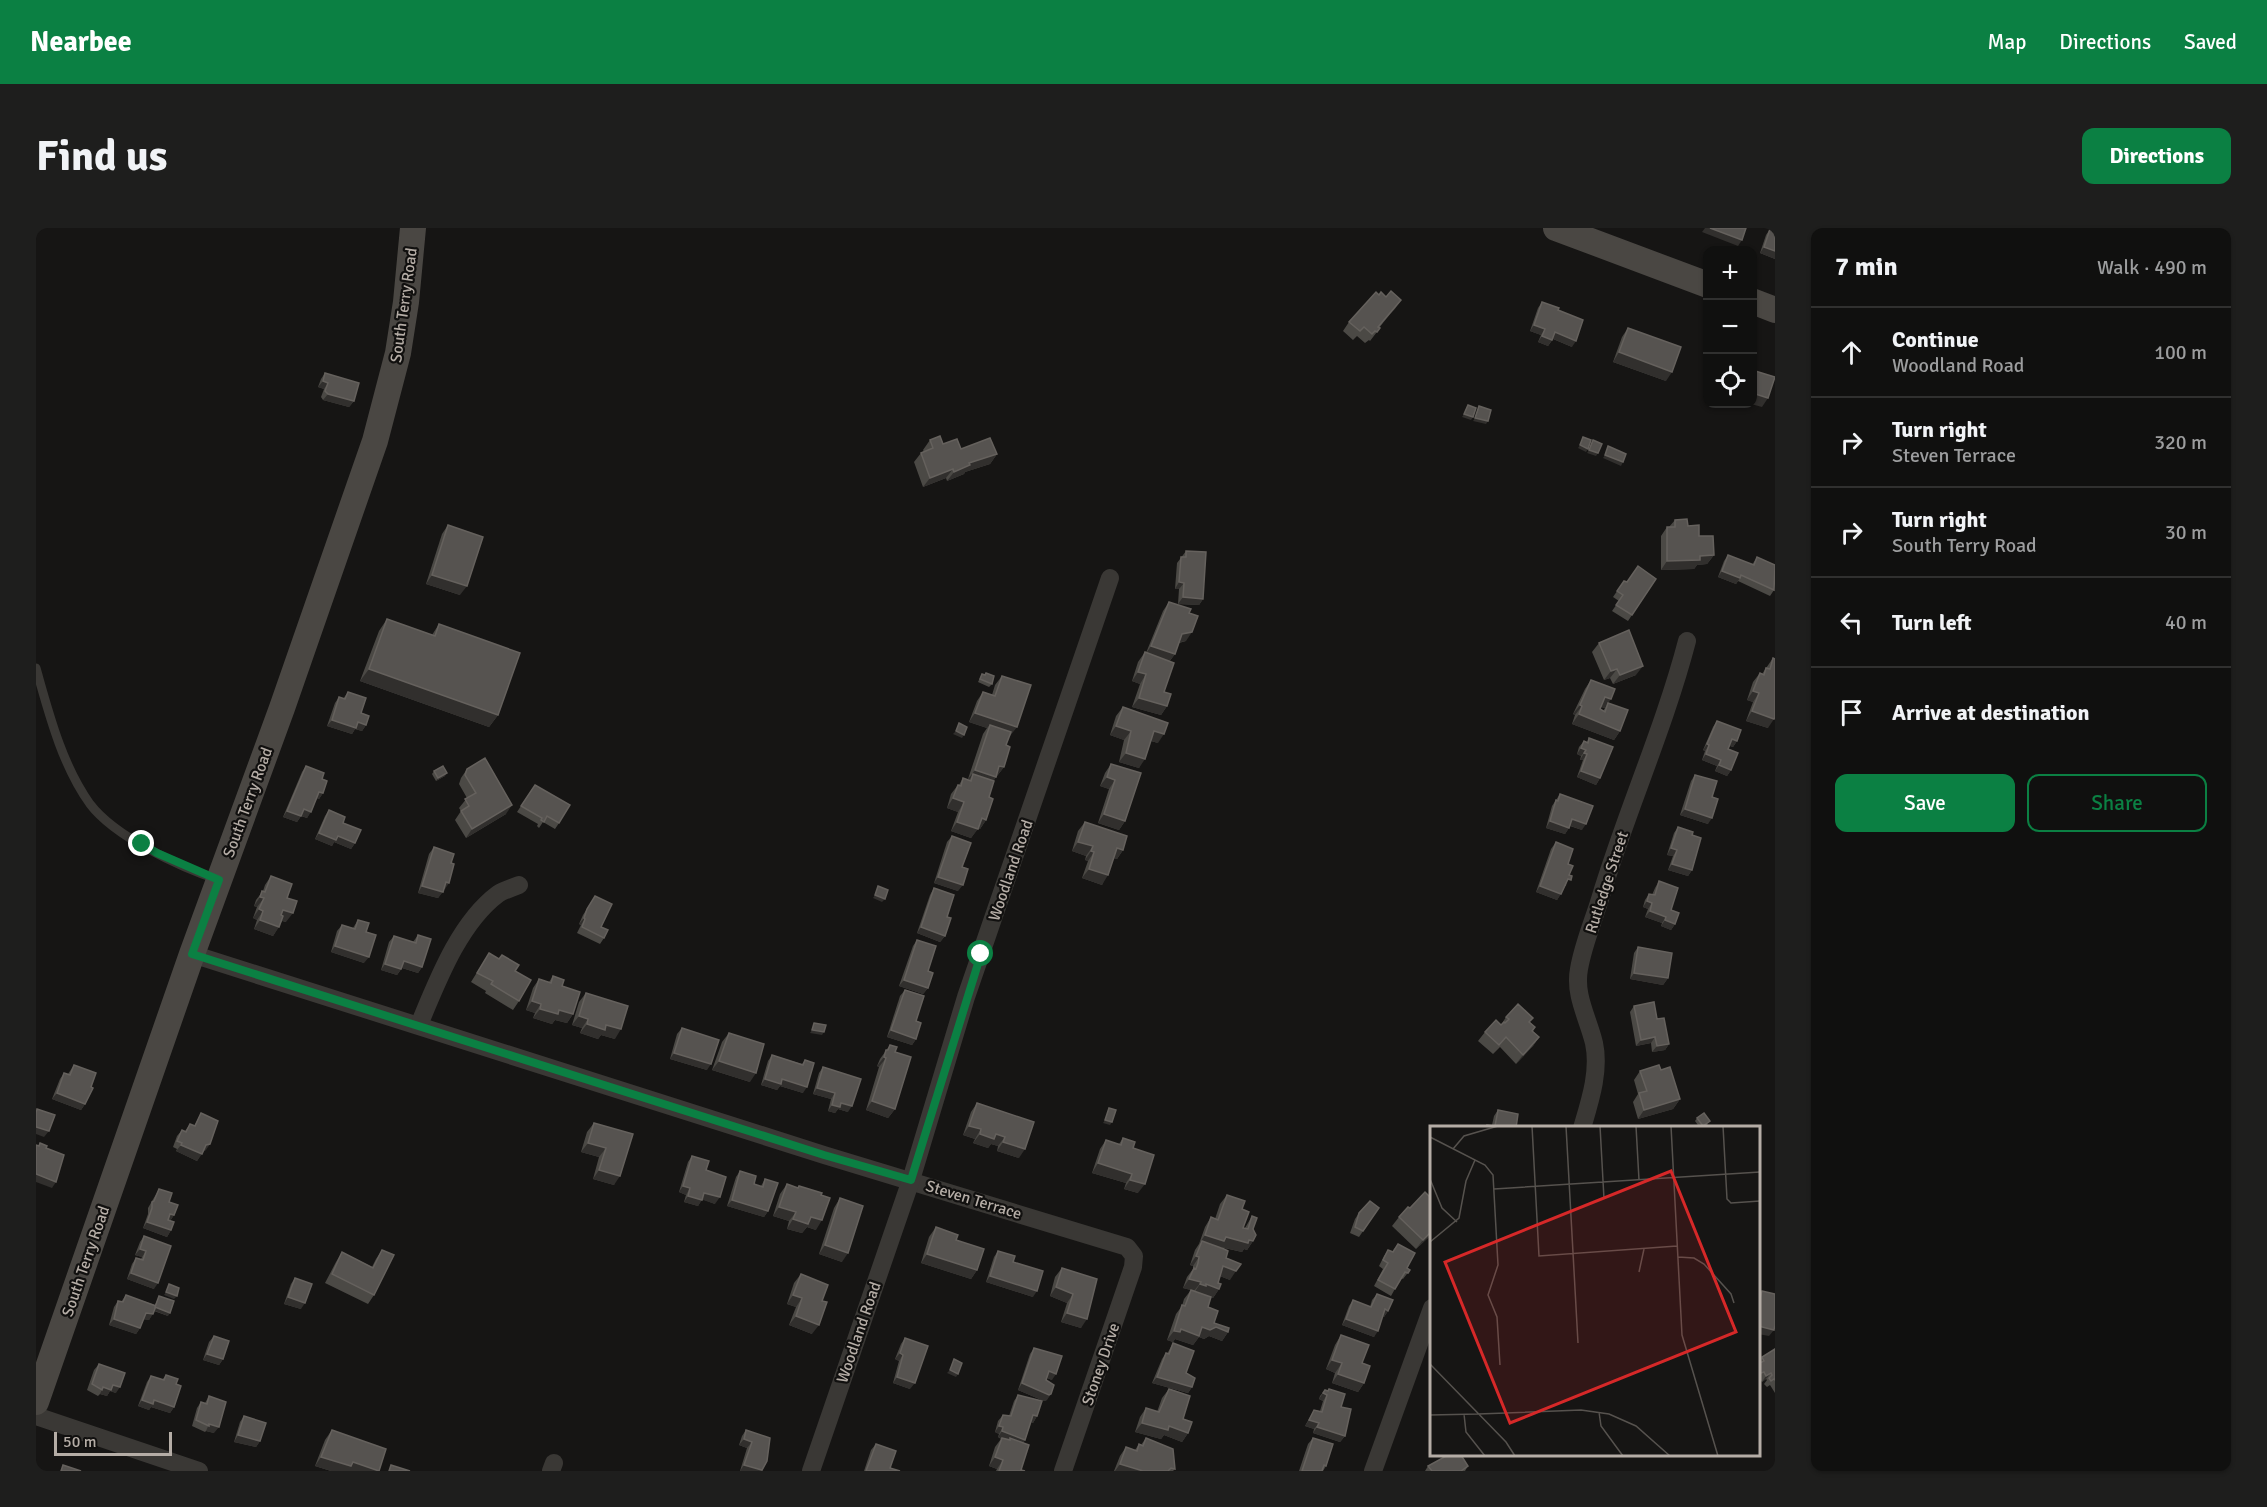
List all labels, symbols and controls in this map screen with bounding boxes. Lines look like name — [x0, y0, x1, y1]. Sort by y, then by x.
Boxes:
text: Nearbee — [30, 25, 132, 59]
text: Map — [1988, 29, 2026, 55]
text: Directions — [2059, 29, 2151, 55]
text: Saved — [2184, 29, 2237, 55]
button: Directions — [2082, 128, 2231, 184]
text: Find us — [36, 131, 167, 182]
street label: South Terry Road — [386, 246, 422, 364]
map controls — [1703, 246, 1757, 408]
button: + — [1703, 246, 1757, 300]
text: 7 min — [1835, 251, 1898, 283]
text: Walk · 490 m — [2097, 255, 2207, 280]
button: − — [1703, 300, 1757, 354]
text: Continue — [1892, 326, 1979, 353]
icon: ahead — [1835, 336, 1868, 369]
text: 100 m — [2154, 340, 2207, 365]
text: Woodland Road — [1892, 353, 2024, 378]
button: locate — [1703, 354, 1757, 408]
text: Turn right — [1892, 416, 1987, 443]
icon: right — [1835, 426, 1868, 459]
text: 320 m — [2154, 430, 2207, 455]
text: Steven Terrace — [1892, 443, 2016, 468]
text: Turn right — [1892, 506, 1987, 533]
icon: right — [1835, 516, 1868, 549]
text: 30 m — [2165, 520, 2207, 545]
text: South Terry Road — [1892, 533, 2037, 558]
icon: left — [1835, 606, 1868, 639]
text: Turn left — [1892, 609, 1972, 636]
text: 40 m — [2165, 610, 2207, 635]
icon: arrive — [1835, 696, 1868, 729]
text: Arrive at destination — [1892, 699, 2089, 726]
street label: South Terry Road — [219, 745, 277, 860]
button: Save — [1835, 774, 2015, 832]
button: Share — [2027, 774, 2207, 832]
street label: Woodland Road — [984, 817, 1038, 924]
street label: Rutledge Street — [1581, 828, 1633, 936]
route end — [128, 830, 154, 856]
route start — [967, 940, 993, 966]
inset map — [1430, 1126, 1760, 1456]
street label: Steven Terrace — [923, 1176, 1024, 1224]
street label: South Terry Road — [58, 1203, 114, 1319]
street label: Woodland Road — [832, 1279, 886, 1386]
street label: Stoney Drive — [1077, 1320, 1124, 1408]
scale bar — [54, 1429, 172, 1456]
text: 50 m — [63, 1432, 97, 1452]

